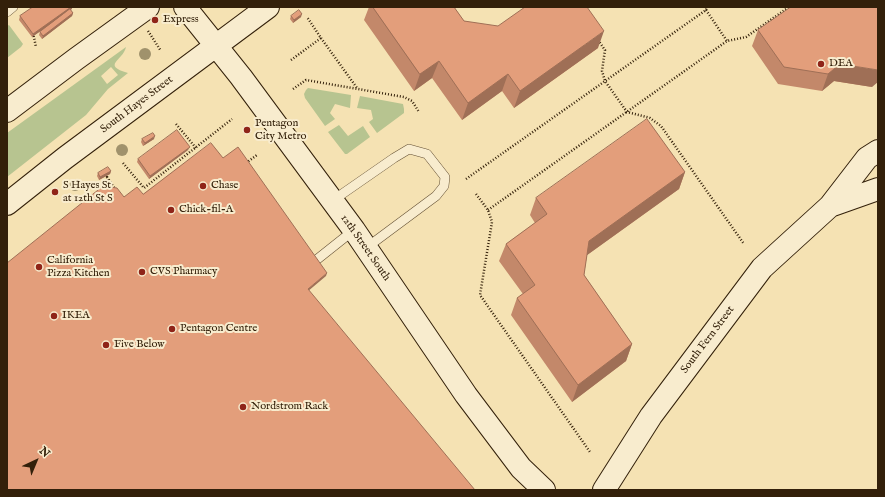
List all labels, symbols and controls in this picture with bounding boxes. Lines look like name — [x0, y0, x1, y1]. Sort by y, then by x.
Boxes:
place label: Express — [163, 13, 199, 27]
marker: Express — [150, 15, 160, 25]
place label: DEA — [829, 57, 853, 71]
marker: DEA — [816, 59, 826, 69]
street label: South Hayes Street — [98, 73, 176, 137]
place label: Pentagon City Metro — [255, 117, 306, 143]
marker: Pentagon City Metro — [242, 125, 252, 135]
place label: S Hayes St at 12th St S — [63, 179, 113, 205]
place label: Chase — [211, 179, 238, 193]
marker: Chase — [198, 181, 208, 191]
marker: S Hayes St at 12th St S — [50, 187, 60, 197]
place label: Chick-fil-A — [179, 203, 233, 217]
marker: Chick-fil-A — [166, 205, 176, 215]
street label: 12th Street South — [337, 212, 393, 284]
place label: California Pizza Kitchen — [47, 254, 110, 280]
marker: California Pizza Kitchen — [34, 262, 44, 272]
place label: CVS Pharmacy — [150, 265, 217, 279]
marker: CVS Pharmacy — [137, 267, 147, 277]
street label: South Fern Street — [678, 304, 738, 376]
place label: IKEA — [62, 309, 90, 323]
marker: IKEA — [49, 311, 59, 321]
place label: Pentagon Centre — [180, 322, 257, 336]
marker: Pentagon Centre — [167, 324, 177, 334]
place label: Five Below — [114, 338, 164, 352]
marker: Five Below — [101, 340, 111, 350]
place label: Nordstrom Rack — [251, 400, 328, 414]
marker: Nordstrom Rack — [238, 402, 248, 412]
north arrow — [16, 441, 56, 481]
text: N — [36, 444, 53, 461]

